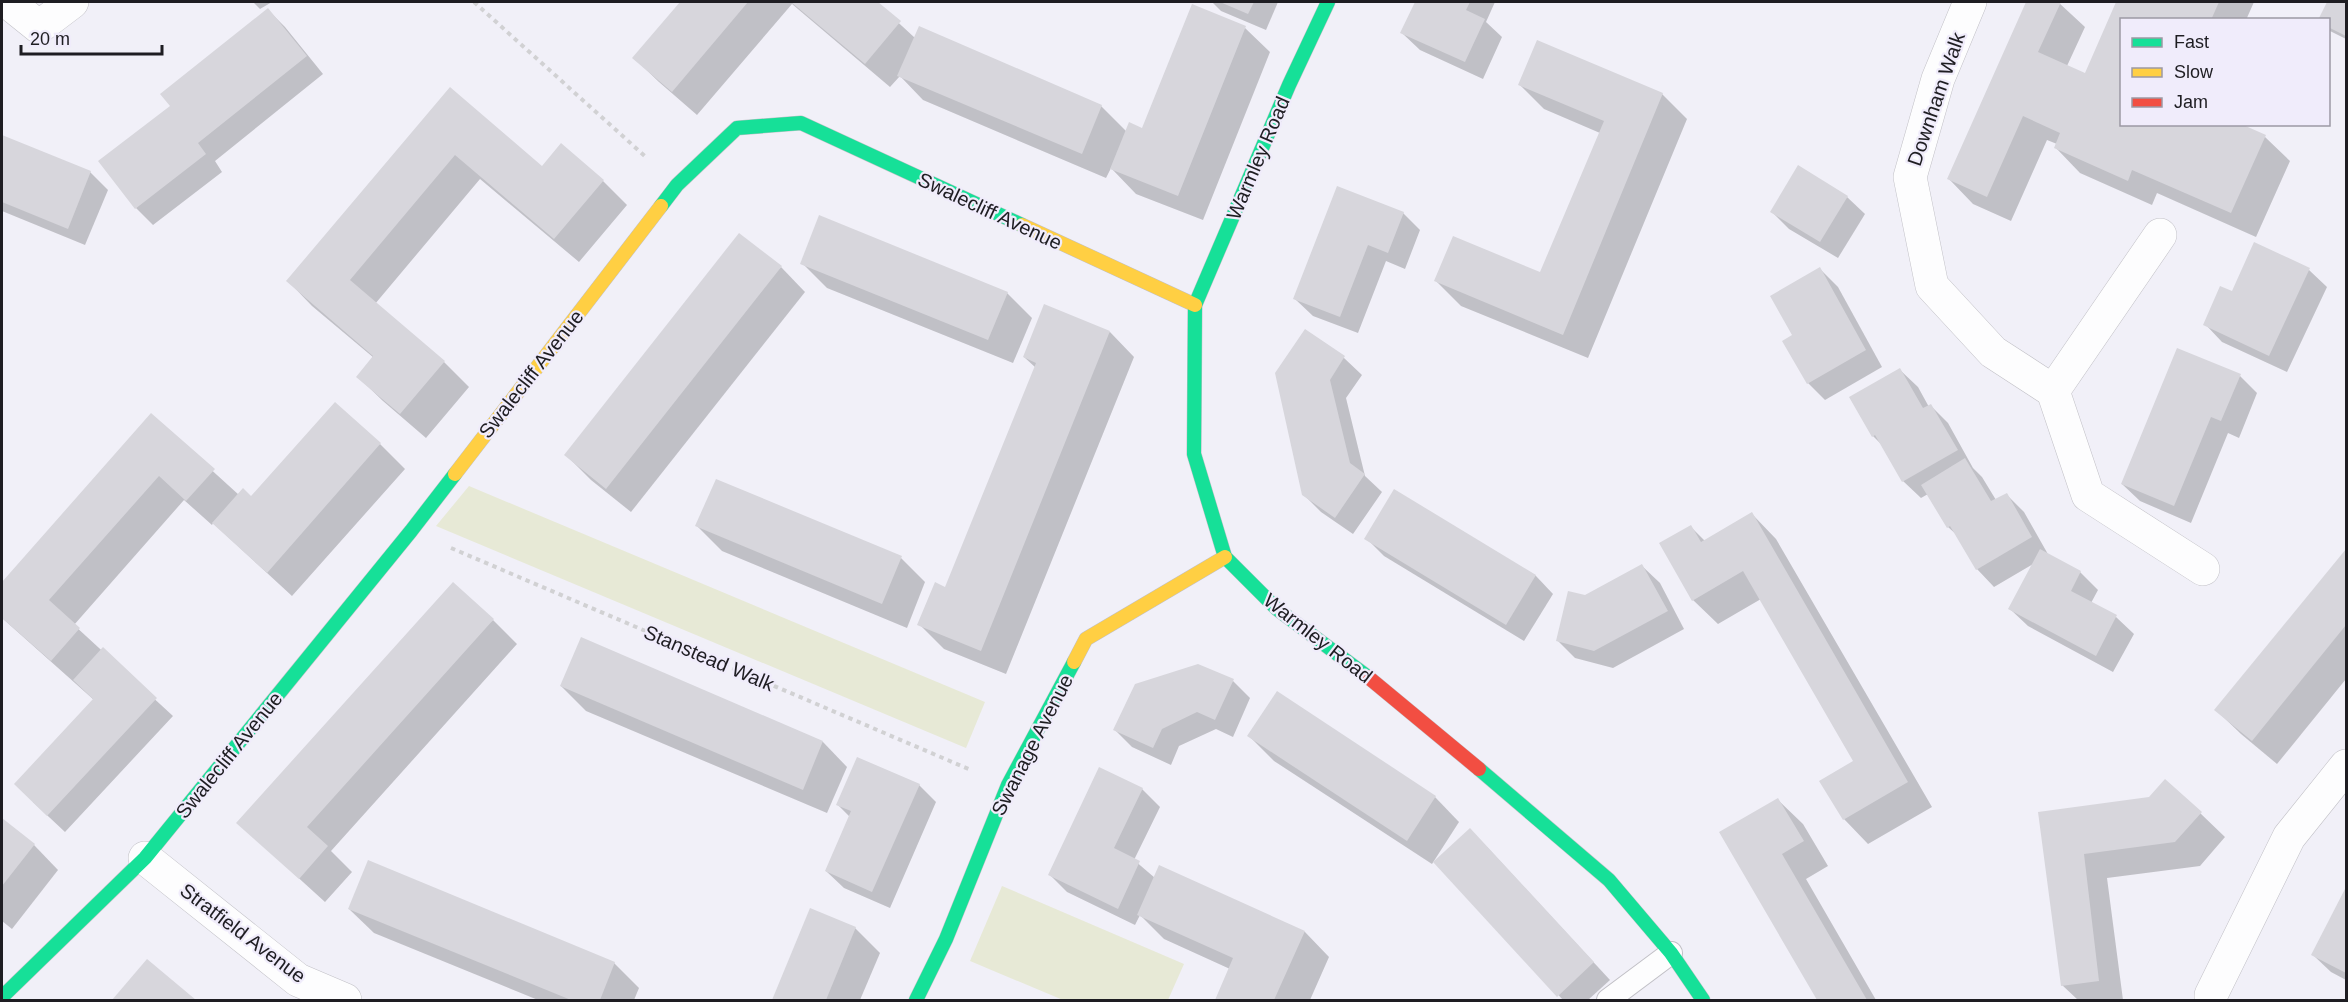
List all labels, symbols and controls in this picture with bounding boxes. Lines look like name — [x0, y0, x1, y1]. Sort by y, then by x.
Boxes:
scale bar — [21, 18, 162, 56]
legend — [2120, 18, 2330, 126]
text: 20 m — [30, 29, 70, 49]
street label: Downham Walk — [1903, 29, 1969, 168]
text: Fast — [2174, 32, 2209, 52]
text: Slow — [2174, 62, 2214, 82]
text: Jam — [2174, 92, 2208, 112]
street label: Warmley Road — [1222, 93, 1294, 223]
street label: Swalecliff Avenue — [915, 168, 1065, 254]
street label: Swalecliff Avenue — [474, 306, 588, 442]
street label: Warmley Road — [1259, 589, 1377, 687]
street label: Stanstead Walk — [641, 621, 778, 696]
street label: Swanage Avenue — [987, 671, 1077, 819]
street label: Swalecliff Avenue — [171, 687, 287, 823]
street label: Stratfield Avenue — [176, 879, 310, 987]

